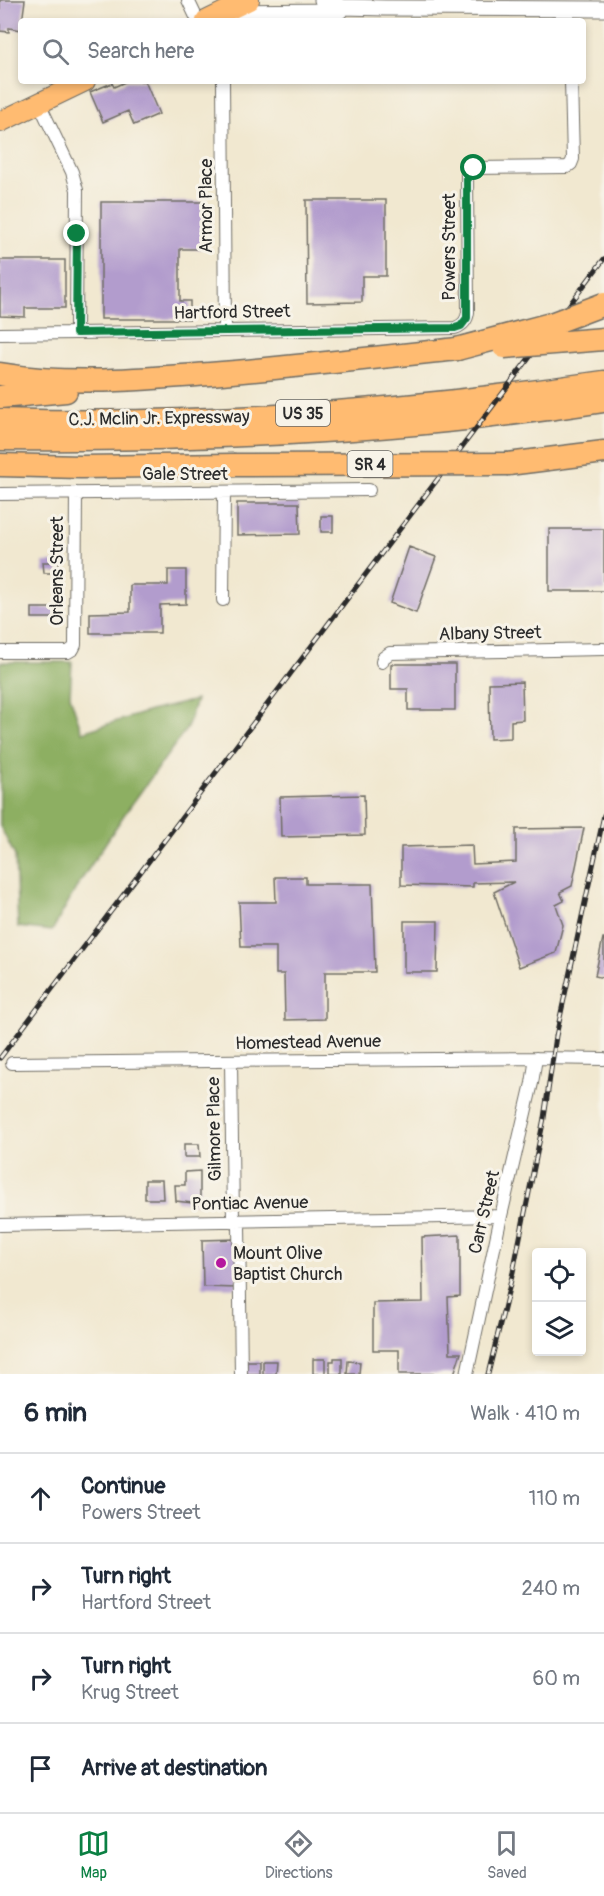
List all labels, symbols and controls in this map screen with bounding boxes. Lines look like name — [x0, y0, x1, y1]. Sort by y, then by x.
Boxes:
search box — [18, 18, 586, 84]
icon: search — [39, 35, 72, 68]
text: Search here — [87, 37, 194, 65]
route start — [460, 154, 486, 180]
street label: Armor Place — [195, 159, 218, 253]
street label: Powers Street — [438, 192, 461, 301]
route end — [63, 220, 89, 246]
street label: Hartford Street — [173, 300, 291, 325]
road number: US 35 — [276, 400, 330, 426]
street label: C.J. Mclin Jr. Expressway — [68, 405, 250, 432]
road number: SR 4 — [348, 451, 392, 477]
street label: Gale Street — [142, 463, 229, 486]
street label: Orleans Street — [46, 516, 69, 626]
street label: Albany Street — [438, 621, 542, 646]
street label: Homestead Avenue — [235, 1030, 381, 1055]
street label: Gilmore Place — [202, 1076, 227, 1181]
street label: Carr Street — [464, 1167, 505, 1256]
street label: Pontiac Avenue — [191, 1191, 309, 1216]
place label: Mount Olive Baptist Church — [233, 1242, 342, 1286]
map controls — [532, 1248, 586, 1356]
button: locate — [532, 1248, 586, 1302]
marker: Mount Olive Baptist Church — [214, 1256, 228, 1270]
button: layers — [532, 1302, 586, 1356]
text: 6 min — [24, 1397, 87, 1429]
text: Walk · 410 m — [470, 1401, 580, 1426]
text: Continue — [81, 1472, 165, 1500]
icon: ahead — [24, 1482, 57, 1515]
text: 110 m — [529, 1486, 580, 1511]
text: Powers Street — [81, 1500, 201, 1525]
text: Turn right — [81, 1562, 171, 1590]
icon: right — [24, 1572, 57, 1605]
text: 240 m — [521, 1576, 580, 1601]
text: Hartford Street — [81, 1590, 211, 1615]
text: Turn right — [81, 1652, 171, 1680]
icon: right — [24, 1662, 57, 1695]
text: 60 m — [533, 1666, 580, 1691]
text: Krug Street — [81, 1680, 179, 1705]
icon: arrive — [24, 1752, 57, 1785]
text: Arrive at destination — [81, 1754, 267, 1782]
tab: Map — [77, 1827, 110, 1883]
tab: Directions — [265, 1827, 333, 1883]
tab: Saved — [487, 1827, 527, 1883]

